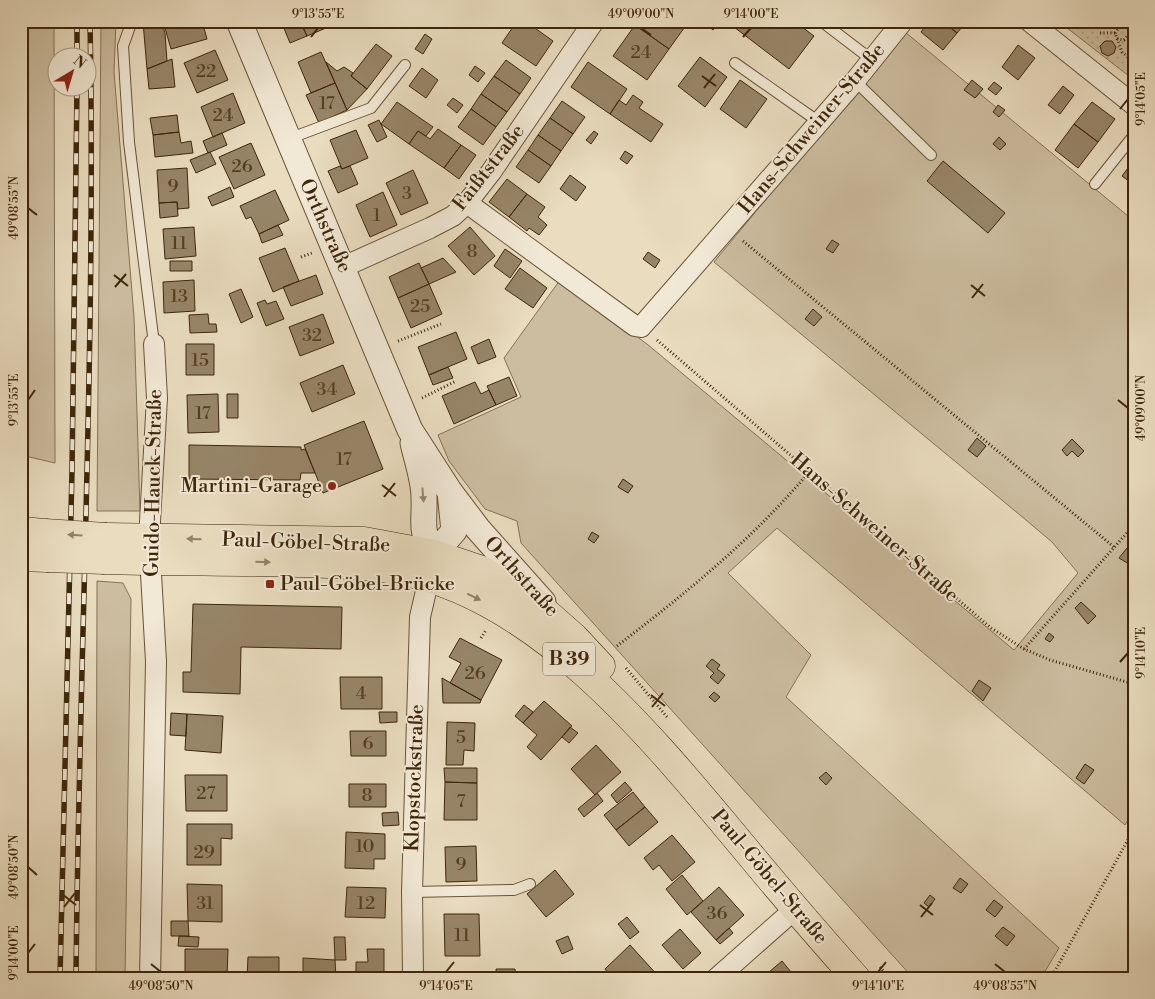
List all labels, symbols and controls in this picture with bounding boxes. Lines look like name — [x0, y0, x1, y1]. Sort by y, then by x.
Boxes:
text: 9°13'55"E — [292, 7, 344, 22]
text: 49°09'00"N — [608, 7, 674, 22]
text: 9°14'00"E — [723, 7, 779, 22]
street label: Hans-Schweiner-Straße — [733, 39, 891, 219]
house number: 24 — [630, 41, 652, 64]
north arrow — [48, 48, 98, 98]
text: N — [69, 52, 89, 73]
house number: 22 — [196, 60, 216, 83]
text: 9°14'05"E — [1134, 72, 1149, 126]
house number: 17 — [319, 92, 335, 115]
house number: 24 — [212, 104, 234, 127]
street label: Faißtstraße — [447, 120, 531, 216]
house number: 26 — [231, 155, 253, 178]
house number: 9 — [168, 175, 179, 198]
street label: Orthstraße — [293, 175, 357, 277]
text: 49°08'55"N — [7, 176, 22, 240]
house number: 3 — [402, 182, 412, 205]
house number: 1 — [373, 204, 381, 227]
house number: 11 — [171, 232, 187, 255]
house number: 8 — [466, 240, 478, 263]
house number: 13 — [170, 285, 188, 308]
house number: 25 — [410, 295, 430, 318]
house number: 32 — [302, 324, 322, 347]
house number: 15 — [191, 349, 209, 372]
text: 9°13'55"E — [7, 374, 22, 426]
text: 49°09'00"N — [1134, 375, 1149, 441]
house number: 34 — [317, 378, 338, 401]
street label: Guido-Hauck-Straße — [140, 389, 168, 577]
house number: 17 — [195, 402, 211, 425]
house number: 17 — [336, 448, 352, 471]
street label: Hans-Schweiner-Straße — [785, 448, 963, 608]
place label: Martini-Garage — [181, 474, 322, 499]
marker: Martini-Garage — [326, 480, 338, 492]
one-way arrow — [419, 487, 427, 503]
street label: Paul-Göbel-Straße — [221, 528, 391, 558]
one-way arrow — [67, 531, 83, 539]
street label: Orthstraße — [478, 531, 564, 623]
one-way arrow — [186, 535, 202, 543]
one-way arrow — [255, 558, 271, 566]
place label: Paul-Göbel-Brücke — [280, 572, 455, 597]
marker: Paul-Göbel-Brücke — [264, 578, 276, 590]
one-way arrow — [467, 593, 481, 601]
text: 9°14'10"E — [1134, 627, 1149, 679]
road number: B 39 — [543, 642, 595, 676]
house number: 26 — [464, 662, 486, 685]
house number: 4 — [356, 682, 367, 705]
street label: Klopstockstraße — [400, 704, 430, 852]
house number: 5 — [456, 726, 466, 749]
house number: 6 — [363, 732, 374, 755]
house number: 27 — [196, 782, 216, 805]
house number: 8 — [361, 784, 373, 807]
house number: 7 — [456, 790, 466, 813]
street label: Paul-Göbel-Straße — [705, 804, 833, 950]
text: 49°08'50"N — [7, 834, 22, 900]
house number: 10 — [355, 835, 375, 858]
house number: 29 — [193, 841, 215, 864]
house number: 9 — [456, 853, 467, 876]
house number: 31 — [196, 892, 214, 915]
house number: 12 — [357, 892, 375, 915]
house number: 36 — [707, 902, 728, 925]
house number: 11 — [454, 924, 470, 947]
text: 9°14'00"E — [7, 925, 22, 981]
text: 49°08'50"N — [128, 979, 194, 994]
text: 9°14'05"E — [419, 979, 473, 994]
text: 9°14'10"E — [852, 979, 904, 994]
text: 49°08'55"N — [973, 979, 1037, 994]

